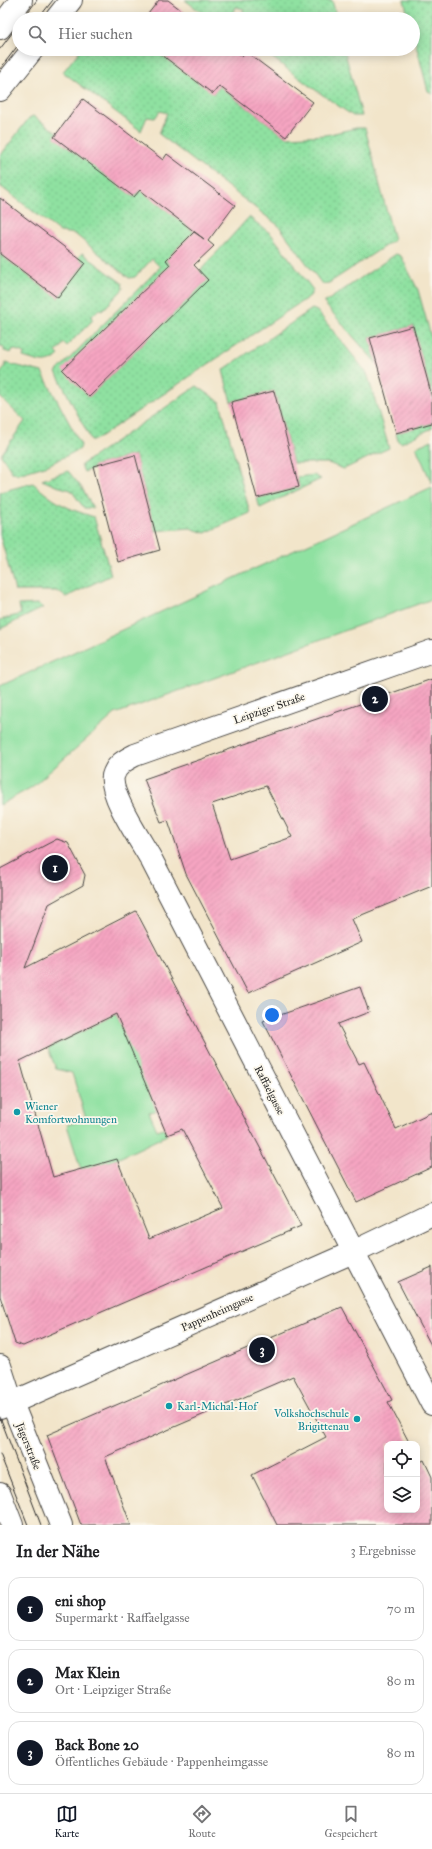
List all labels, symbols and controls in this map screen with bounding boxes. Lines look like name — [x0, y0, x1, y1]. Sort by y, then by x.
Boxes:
search box — [12, 12, 420, 56]
icon: search — [26, 23, 48, 45]
text: Hier suchen — [58, 25, 133, 43]
pin: 2 — [362, 684, 388, 714]
street label: Leipziger Straße — [232, 690, 307, 727]
pin: 1 — [42, 853, 68, 883]
your location — [262, 1005, 282, 1025]
street label: Raffaelgasse — [252, 1063, 288, 1117]
place label: Wiener Komfortwohnungen — [25, 1100, 117, 1126]
marker: Wiener Komfortwohnungen — [12, 1107, 22, 1117]
street label: Pappenheimgasse — [179, 1291, 256, 1334]
pin: 3 — [249, 1335, 275, 1365]
place label: Karl-Michal-Hof — [177, 1400, 259, 1413]
marker: Karl-Michal-Hof — [164, 1401, 174, 1411]
place label: Volkshochschule Brigittenau — [273, 1407, 349, 1433]
marker: Volkshochschule Brigittenau — [352, 1414, 362, 1424]
street label: Jägerstraße — [12, 1420, 44, 1472]
map controls — [384, 1441, 420, 1513]
button: locate — [384, 1441, 420, 1477]
button: layers — [384, 1477, 420, 1513]
text: In der Nähe — [16, 1541, 100, 1562]
text: 3 Ergebnisse — [351, 1543, 416, 1559]
text: eni shop — [55, 1592, 106, 1610]
text: 1 — [27, 1601, 33, 1617]
text: 70 m — [387, 1601, 415, 1617]
text: Supermarkt · Raffaelgasse — [55, 1610, 190, 1626]
text: Max Klein — [55, 1664, 120, 1682]
text: 2 — [27, 1673, 33, 1689]
text: 80 m — [387, 1673, 415, 1689]
text: Ort · Leipziger Straße — [55, 1682, 171, 1698]
text: Back Bone 20 — [55, 1736, 139, 1754]
text: 3 — [27, 1745, 33, 1761]
text: 80 m — [387, 1745, 415, 1761]
text: Öffentliches Gebäude · Pappenheimgasse — [55, 1754, 268, 1770]
tab: Karte — [54, 1803, 79, 1840]
tab: Route — [188, 1803, 216, 1840]
tab: Gespeichert — [325, 1803, 378, 1840]

